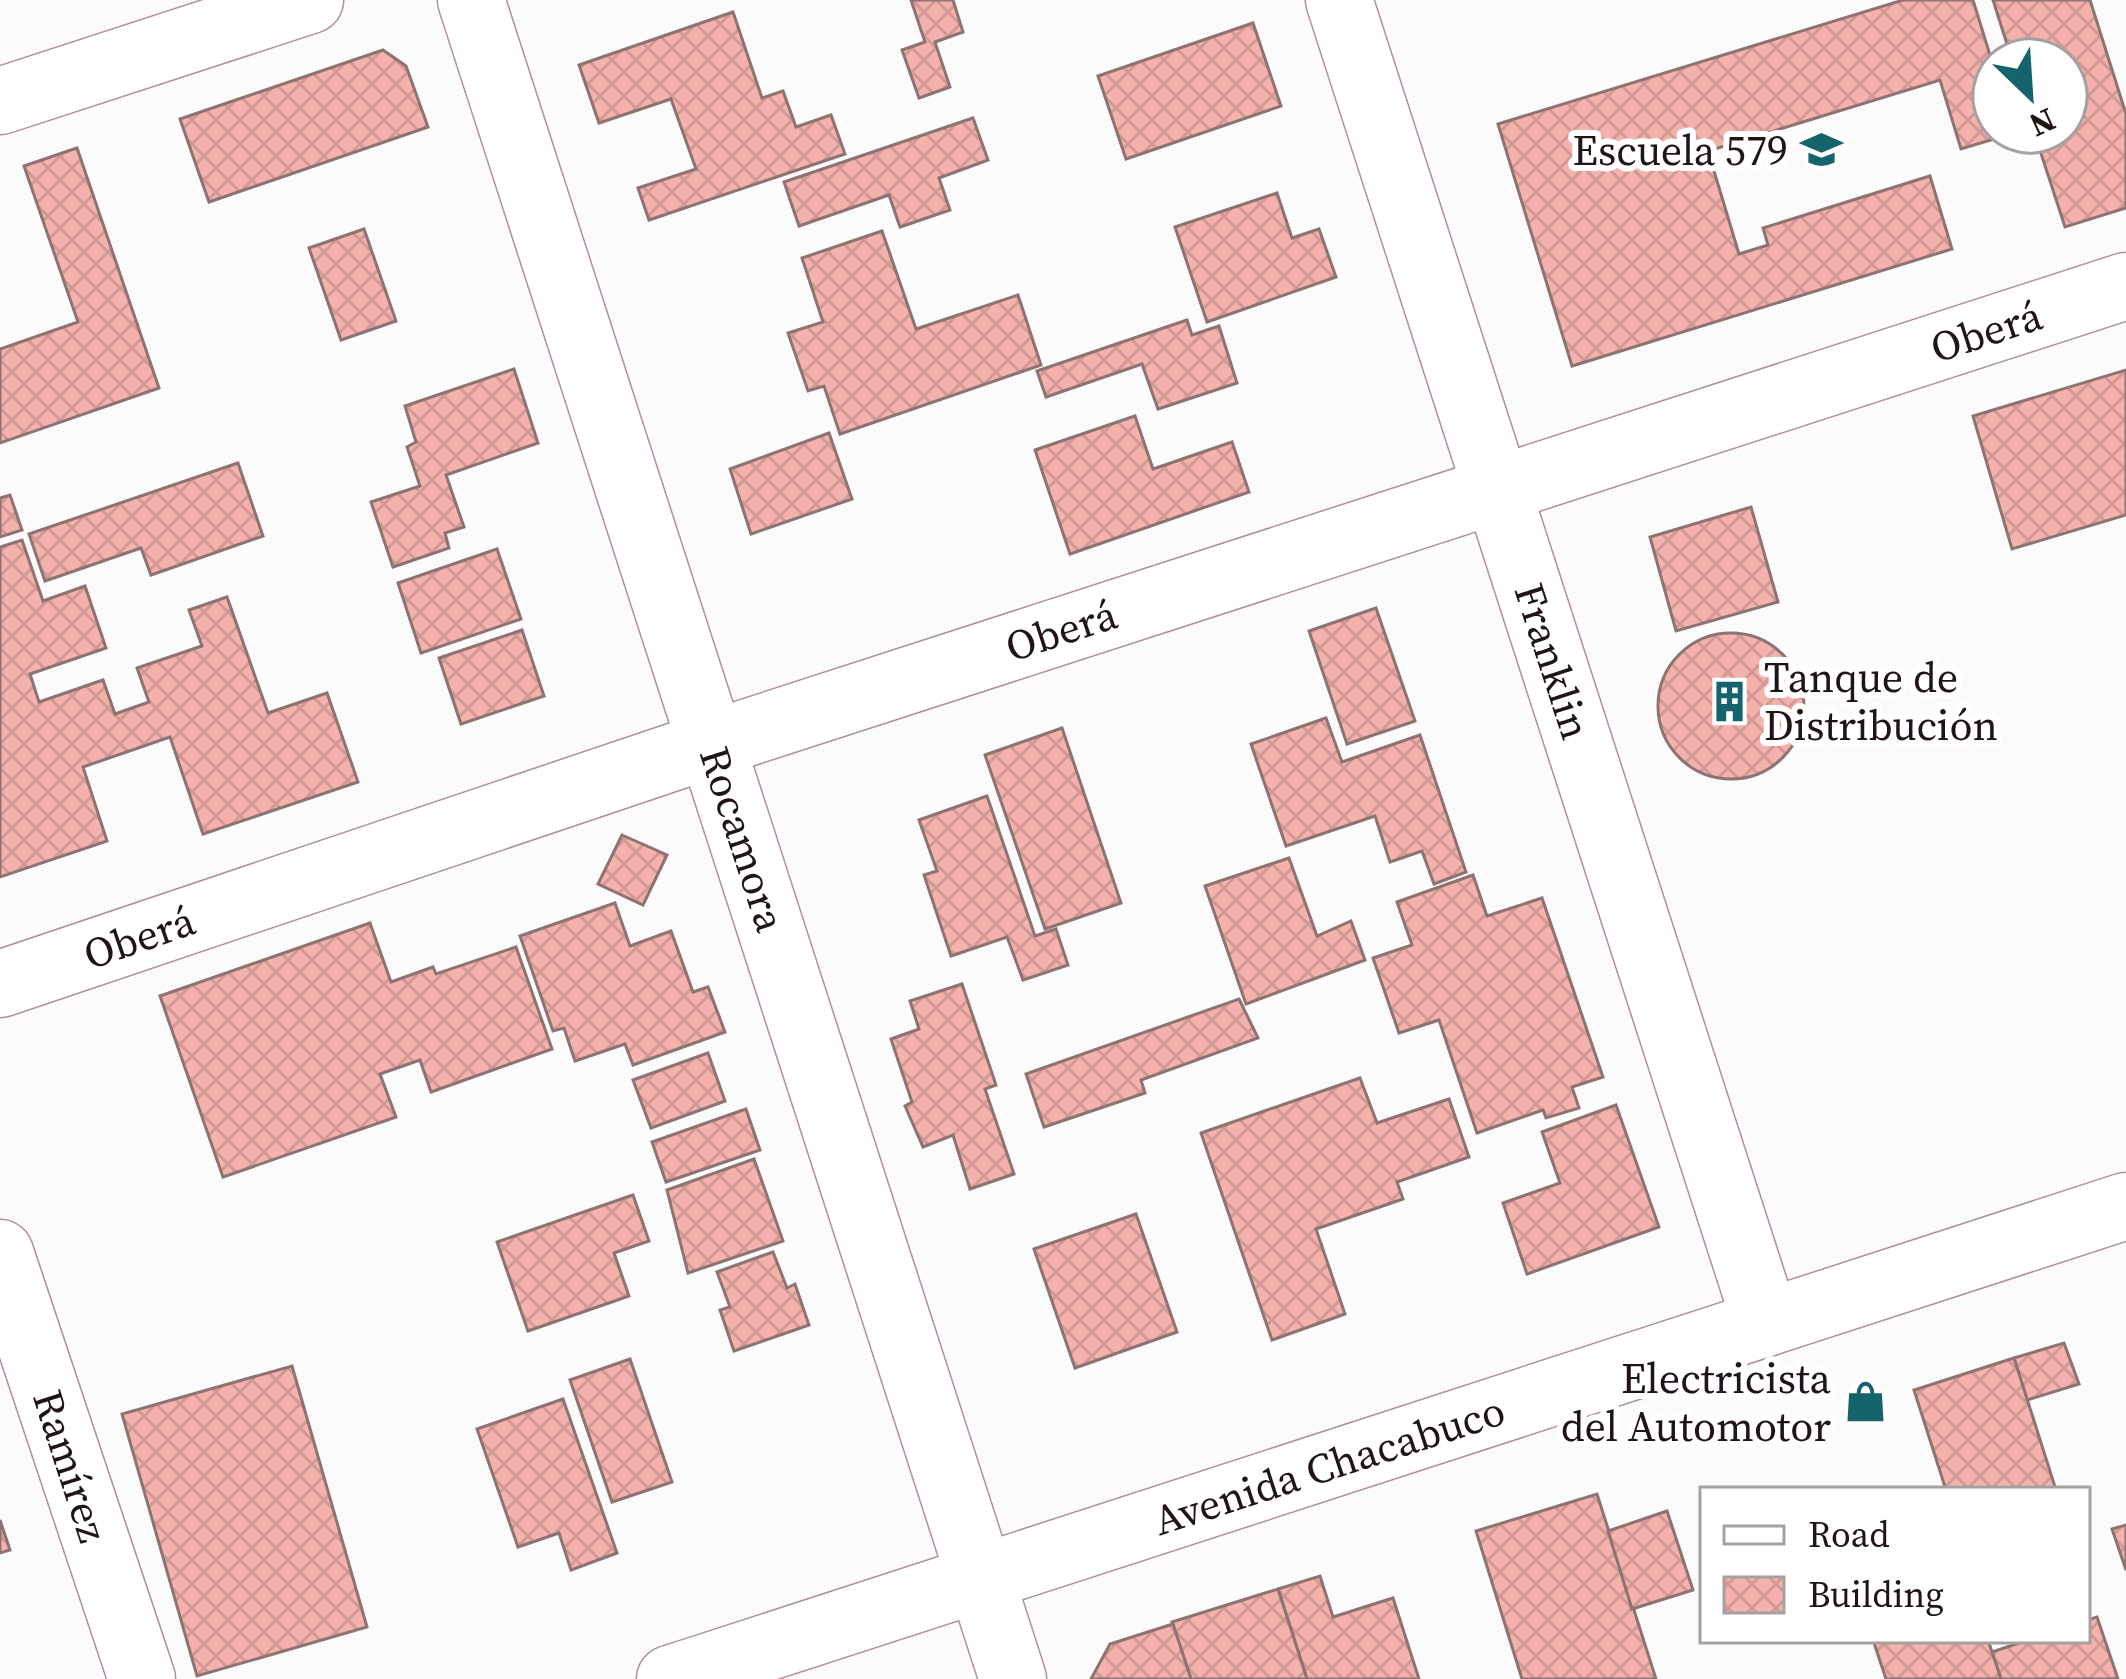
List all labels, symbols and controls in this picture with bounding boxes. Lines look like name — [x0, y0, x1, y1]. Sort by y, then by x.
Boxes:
north arrow — [1970, 36, 2090, 156]
text: N — [2022, 97, 2063, 148]
place label: Escuela 579 — [1573, 121, 1788, 179]
school or university icon: Escuela 579 — [1799, 127, 1845, 173]
street label: Oberá — [1923, 286, 2050, 376]
street label: Franklin — [1501, 576, 1605, 746]
street label: Oberá — [998, 585, 1125, 675]
place label: Tanque de Distribución — [1764, 648, 1998, 754]
building icon: Tanque de Distribución — [1707, 678, 1753, 724]
street label: Rocamora — [686, 739, 800, 939]
street label: Oberá — [76, 891, 203, 983]
place label: Electricista del Automotor — [1561, 1349, 1832, 1455]
shop icon: Electricista del Automotor — [1842, 1379, 1888, 1425]
street label: Avenida Chacabuco — [1146, 1381, 1512, 1549]
street label: Ramírez — [19, 1382, 123, 1550]
legend — [1700, 1487, 2090, 1643]
text: Road — [1808, 1510, 1890, 1559]
text: Building — [1808, 1570, 1944, 1619]

